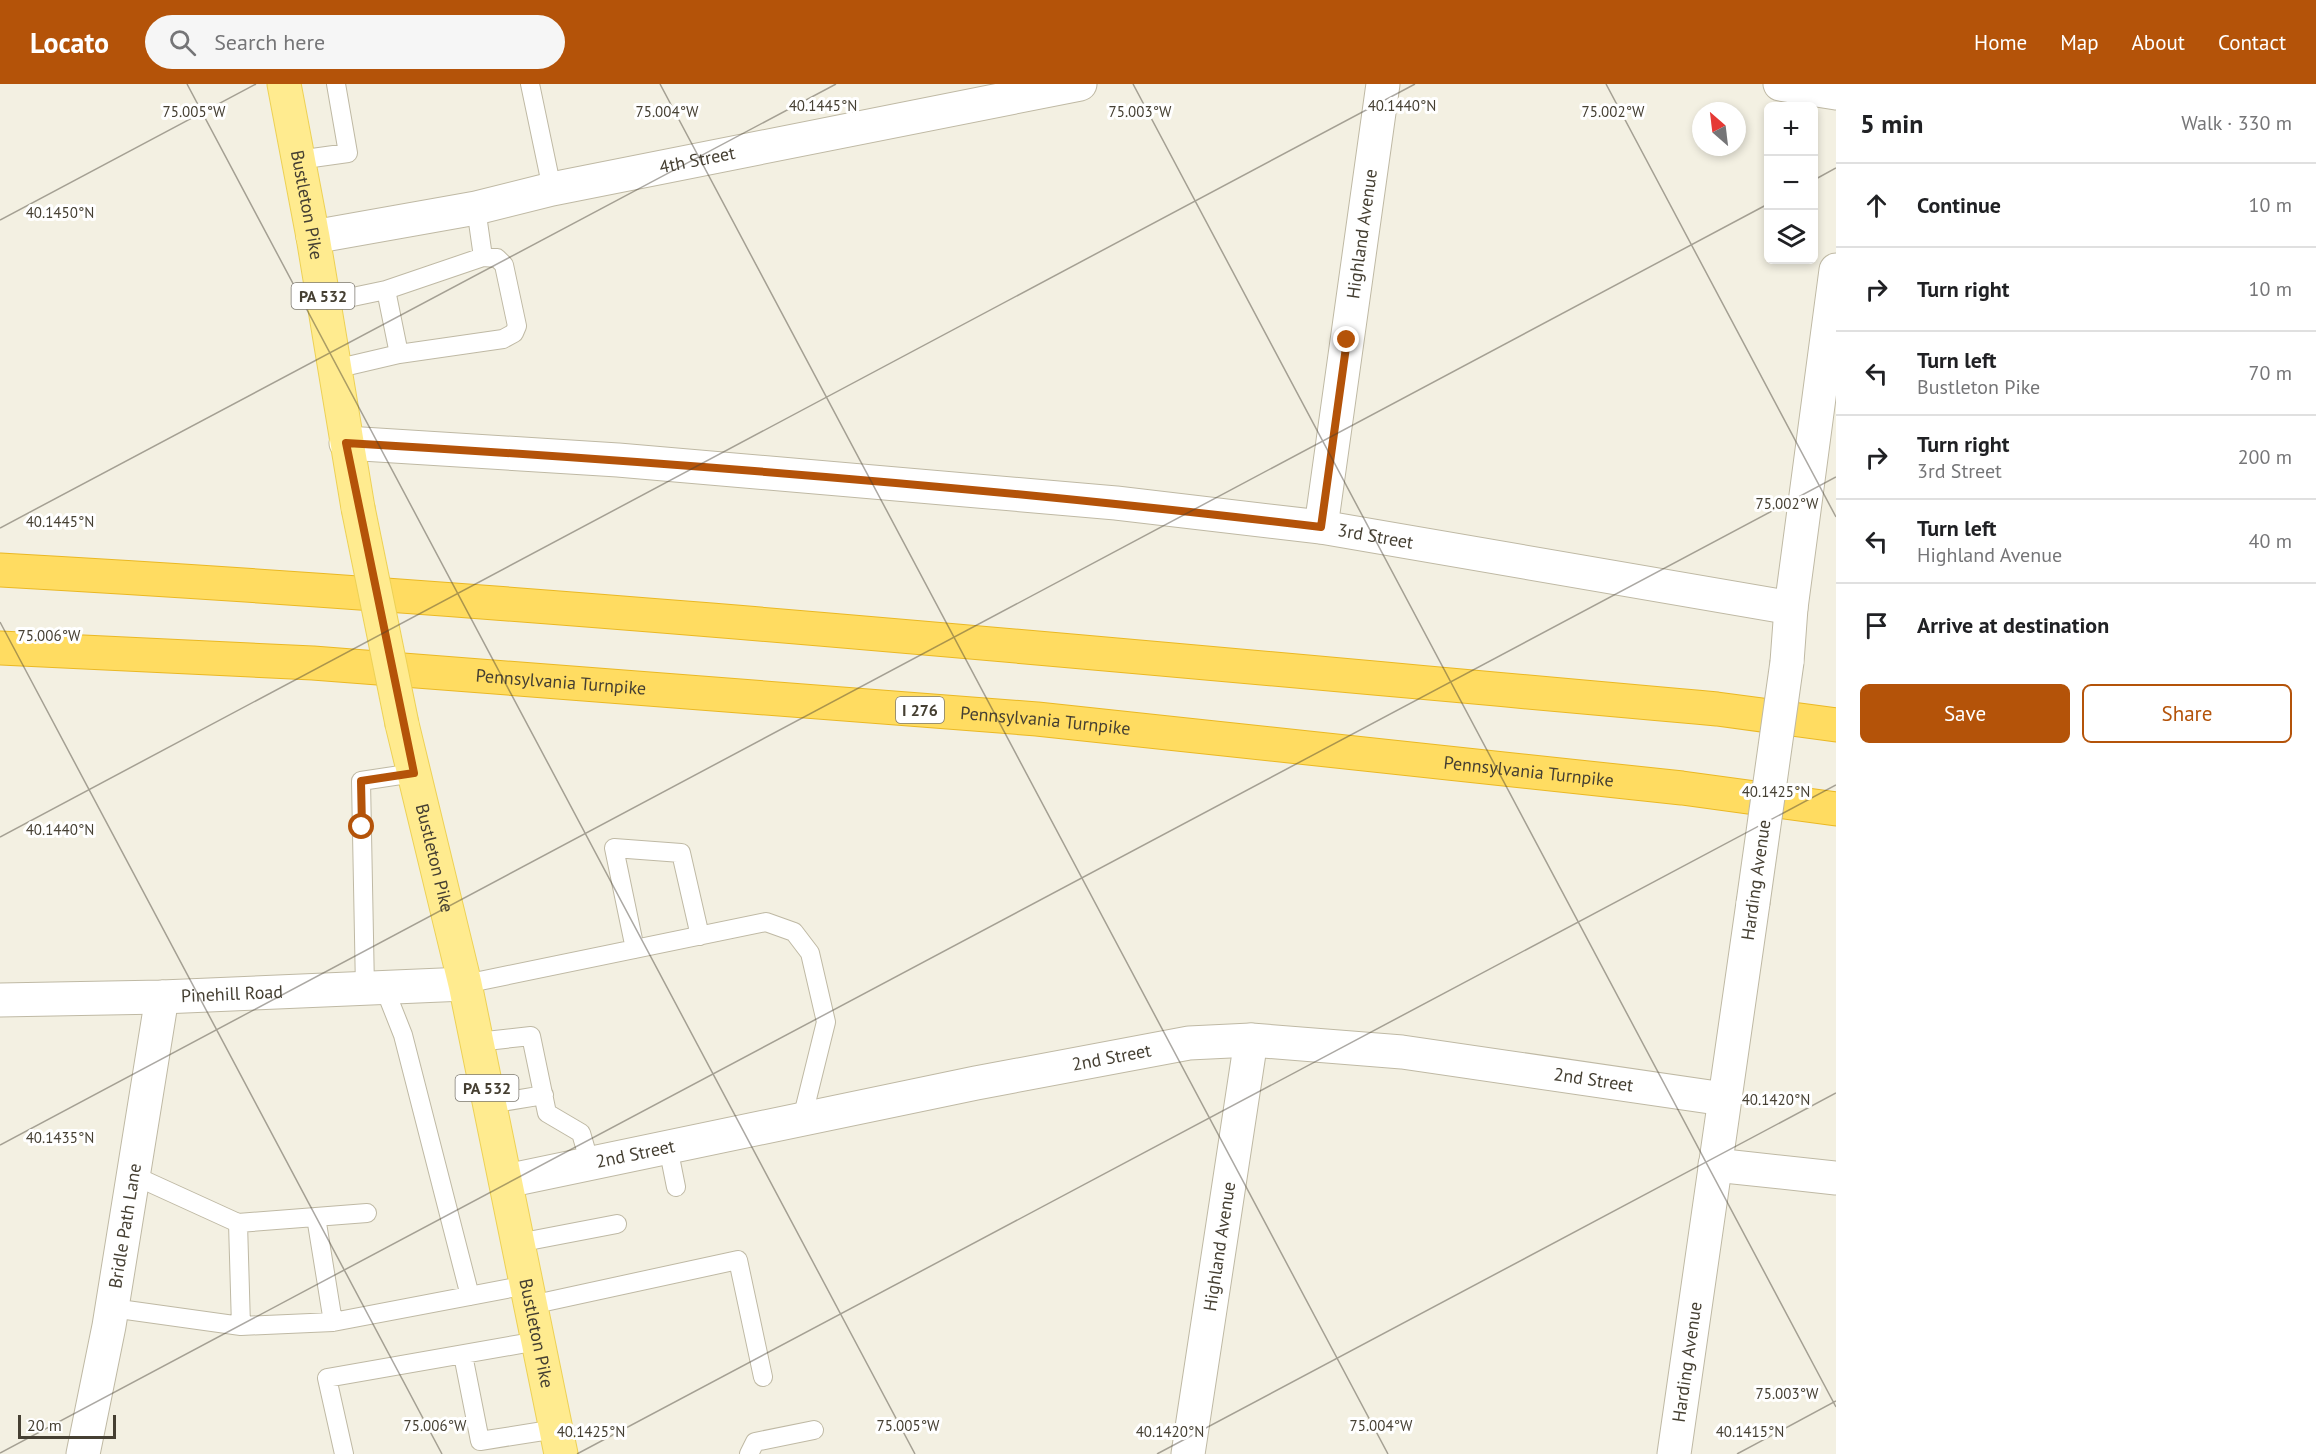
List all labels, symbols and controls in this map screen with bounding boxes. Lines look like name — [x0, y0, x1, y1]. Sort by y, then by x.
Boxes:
search box — [145, 15, 565, 69]
text: Locato — [30, 24, 109, 61]
icon: search — [166, 26, 199, 59]
text: Search here — [214, 28, 325, 56]
text: Home — [1974, 29, 2027, 56]
text: Map — [2060, 29, 2099, 56]
text: About — [2132, 29, 2185, 56]
text: Contact — [2218, 29, 2286, 56]
text: 40.1445°N — [789, 96, 857, 115]
text: 40.1440°N — [1368, 96, 1436, 115]
text: 75.005°W — [163, 102, 226, 121]
text: 75.004°W — [636, 102, 699, 121]
text: 75.003°W — [1109, 102, 1172, 121]
text: 75.002°W — [1582, 102, 1645, 121]
north arrow — [1692, 102, 1746, 156]
map controls — [1764, 102, 1818, 264]
button: + — [1764, 102, 1818, 156]
text: 5 min — [1860, 107, 1923, 140]
text: Walk · 330 m — [2181, 110, 2292, 136]
street label: 4th Street — [657, 141, 737, 178]
street label: Bustleton Pike — [286, 148, 329, 261]
button: − — [1764, 156, 1818, 210]
street label: Highland Avenue — [1341, 167, 1382, 300]
icon: ahead — [1860, 189, 1893, 222]
text: Continue — [1917, 191, 2001, 219]
text: 10 m — [2249, 192, 2292, 218]
text: 40.1450°N — [26, 203, 94, 222]
button: layers — [1764, 210, 1818, 264]
icon: right — [1860, 273, 1893, 306]
text: Turn right — [1917, 275, 2009, 303]
text: 10 m — [2249, 276, 2292, 302]
road number: PA 532 — [292, 283, 354, 309]
route end — [1333, 326, 1359, 352]
text: Turn left — [1917, 346, 1997, 374]
icon: left — [1860, 357, 1893, 390]
text: 70 m — [2249, 360, 2292, 386]
text: Bustleton Pike — [1917, 374, 2040, 400]
text: Turn right — [1917, 430, 2009, 458]
icon: right — [1860, 441, 1893, 474]
text: 200 m — [2238, 444, 2292, 470]
text: 3rd Street — [1917, 458, 2002, 484]
text: 75.002°W — [1756, 494, 1819, 513]
text: 40.1445°N — [26, 512, 94, 531]
text: Turn left — [1917, 514, 1997, 542]
street label: 3rd Street — [1336, 518, 1415, 554]
icon: left — [1860, 525, 1893, 558]
text: 40 m — [2249, 528, 2292, 554]
text: Highland Avenue — [1917, 542, 2062, 568]
icon: arrive — [1860, 609, 1893, 642]
text: Arrive at destination — [1917, 611, 2109, 639]
text: 75.006°W — [18, 626, 81, 645]
street label: Pennsylvania Turnpike — [475, 664, 647, 700]
button: Save — [1860, 684, 2070, 743]
button: Share — [2082, 684, 2292, 743]
road number: I 276 — [896, 697, 944, 723]
street label: Pennsylvania Turnpike — [959, 701, 1132, 740]
street label: Pennsylvania Turnpike — [1443, 751, 1615, 792]
text: 40.1425°N — [1742, 782, 1810, 801]
street label: Bustleton Pike — [411, 801, 459, 915]
route start — [348, 813, 374, 839]
street label: Harding Avenue — [1736, 818, 1775, 942]
text: 40.1440°N — [26, 820, 94, 839]
street label: Pinehill Road — [180, 980, 283, 1007]
street label: 2nd Street — [1070, 1038, 1153, 1076]
street label: 2nd Street — [1552, 1062, 1635, 1097]
road number: PA 532 — [456, 1075, 518, 1101]
text: 40.1420°N — [1742, 1090, 1810, 1109]
text: 40.1435°N — [26, 1128, 94, 1147]
street label: 2nd Street — [594, 1134, 677, 1173]
street label: Bridle Path Lane — [103, 1162, 146, 1290]
street label: Highland Avenue — [1198, 1180, 1240, 1313]
street label: Bustleton Pike — [514, 1276, 559, 1390]
street label: Harding Avenue — [1667, 1300, 1707, 1424]
text: 75.003°W — [1756, 1384, 1819, 1403]
scale bar — [18, 1412, 116, 1440]
text: 20 m — [27, 1415, 62, 1435]
text: 75.006°W — [404, 1416, 467, 1435]
text: 75.005°W — [877, 1416, 940, 1435]
text: 75.004°W — [1350, 1416, 1413, 1435]
text: 40.1425°N — [557, 1422, 625, 1441]
text: 40.1420°N — [1136, 1422, 1204, 1441]
text: 40.1415°N — [1716, 1422, 1784, 1441]

